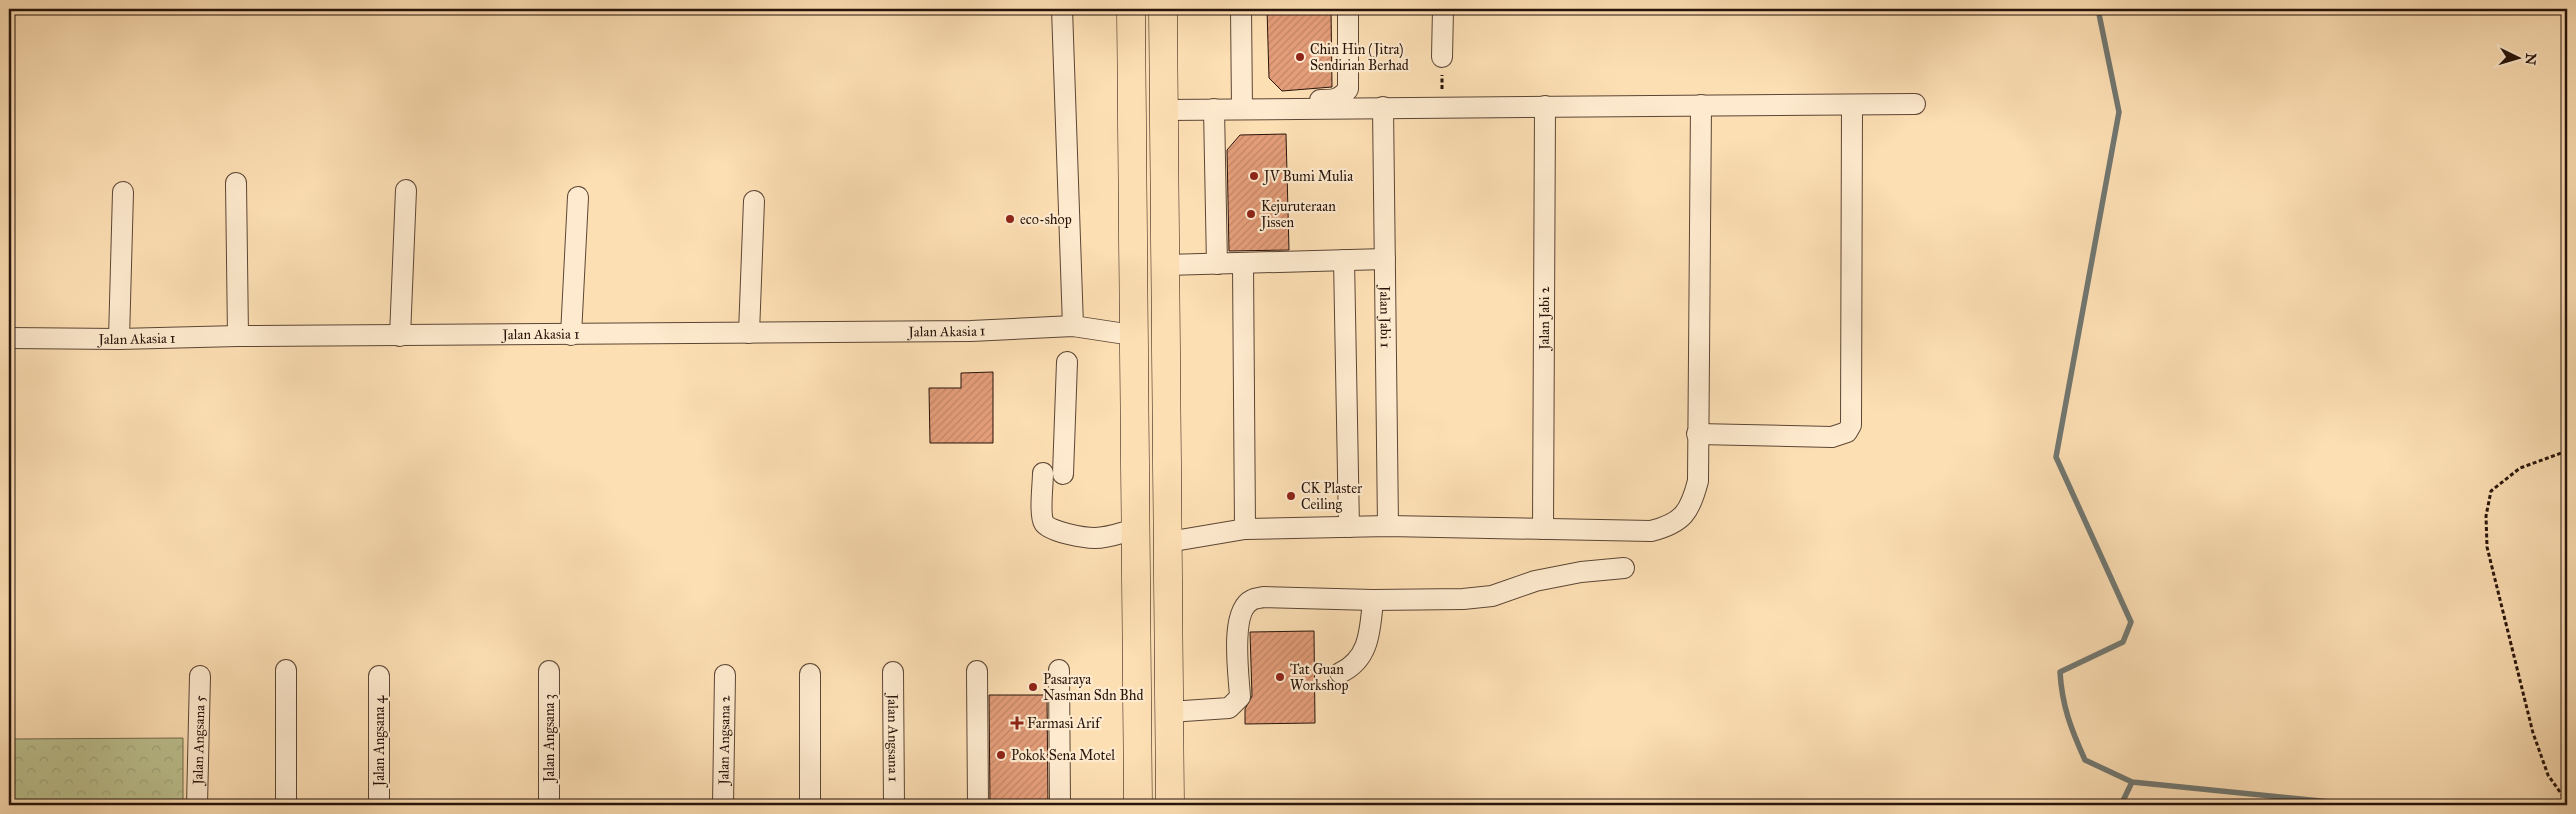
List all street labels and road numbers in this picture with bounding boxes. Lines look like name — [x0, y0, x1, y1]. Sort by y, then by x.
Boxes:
street label: Jalan Jabi 1 — [1376, 284, 1394, 349]
street label: Jalan Jabi 2 — [1535, 286, 1554, 352]
street label: Jalan Akasia 1 — [906, 322, 986, 341]
street label: Jalan Akasia 1 — [500, 325, 580, 344]
street label: Jalan Akasia 1 — [96, 329, 176, 348]
street label: Jalan Angsana 1 — [884, 692, 902, 783]
street label: Jalan Angsana 3 — [541, 694, 559, 784]
street label: Jalan Angsana 5 — [189, 695, 208, 787]
street label: Jalan Angsana 4 — [371, 695, 389, 788]
street label: Jalan Angsana 2 — [715, 695, 733, 787]

